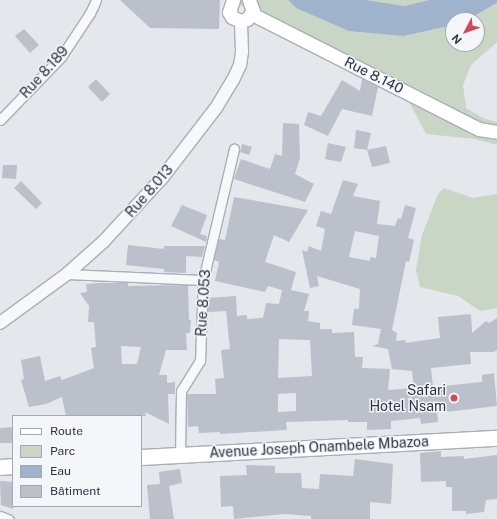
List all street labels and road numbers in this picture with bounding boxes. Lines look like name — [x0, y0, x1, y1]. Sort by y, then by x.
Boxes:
street label: Rue 8.189 — [16, 42, 72, 102]
street label: Rue 8.140 — [342, 53, 406, 97]
street label: Rue 8.013 — [122, 161, 176, 221]
street label: Rue 8.053 — [192, 269, 214, 337]
street label: Avenue Joseph Onambele Mbazoa — [209, 433, 429, 461]

